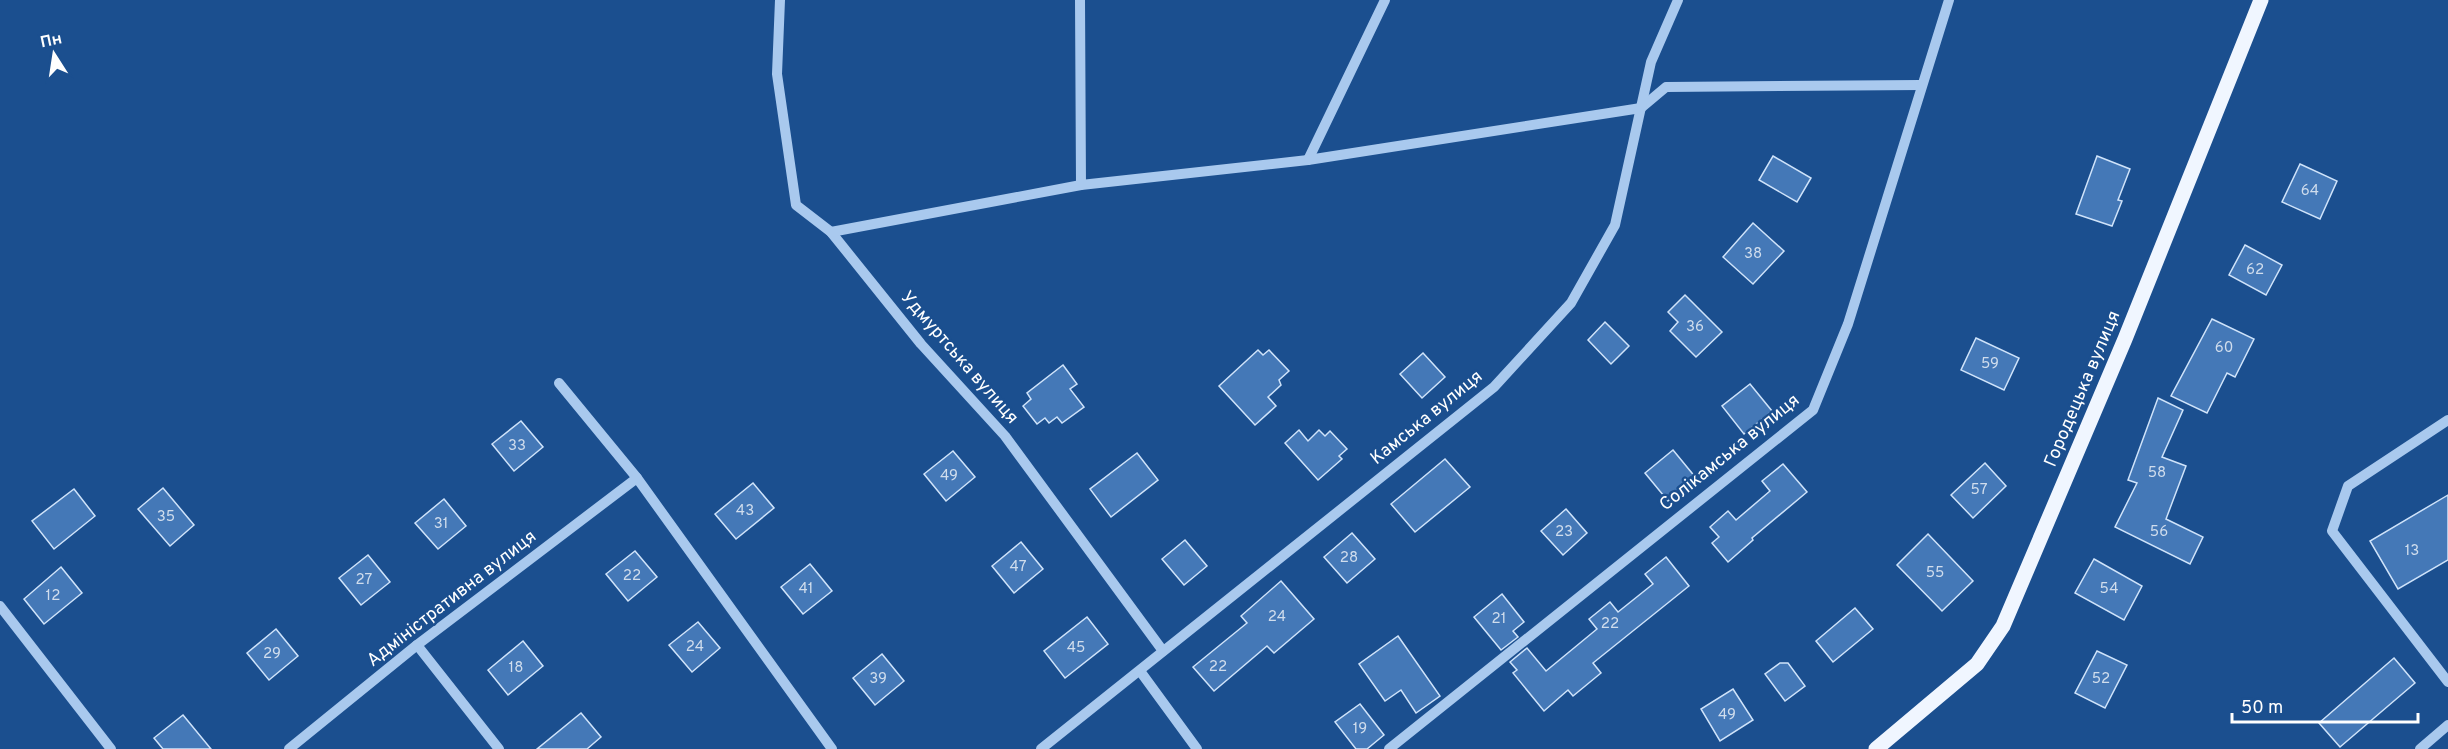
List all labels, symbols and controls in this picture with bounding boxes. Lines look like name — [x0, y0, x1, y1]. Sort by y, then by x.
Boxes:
north arrow — [24, 24, 84, 84]
text: Пн — [39, 29, 64, 53]
house number: 64 — [2301, 182, 2319, 201]
house number: 38 — [1744, 245, 1762, 264]
house number: 62 — [2246, 261, 2264, 280]
street label: Удмуртська вулиця — [895, 287, 1023, 429]
street label: Городецька вулиця — [2040, 307, 2126, 471]
house number: 36 — [1686, 318, 1704, 337]
house number: 60 — [2215, 339, 2233, 358]
house number: 59 — [1981, 355, 1999, 374]
street label: Камська вулиця — [1366, 366, 1488, 470]
street label: Солікамська вулиця — [1655, 389, 1805, 517]
house number: 33 — [508, 437, 526, 456]
house number: 58 — [2148, 464, 2166, 483]
house number: 49 — [940, 467, 958, 486]
house number: 57 — [1971, 481, 1988, 500]
house number: 43 — [736, 502, 754, 521]
house number: 35 — [157, 508, 175, 527]
house number: 31 — [434, 515, 448, 534]
house number: 23 — [1555, 523, 1573, 542]
house number: 56 — [2150, 523, 2168, 542]
street label: Адміністративна вулиця — [363, 526, 541, 672]
house number: 13 — [2405, 542, 2419, 561]
house number: 28 — [1340, 549, 1358, 568]
house number: 47 — [1010, 558, 1027, 577]
house number: 55 — [1926, 564, 1944, 583]
house number: 22 — [623, 567, 641, 586]
house number: 27 — [356, 571, 373, 590]
house number: 41 — [799, 580, 813, 599]
house number: 54 — [2100, 580, 2118, 599]
house number: 12 — [46, 587, 60, 606]
house number: 24 — [1268, 608, 1286, 627]
house number: 21 — [1492, 610, 1506, 629]
house number: 22 — [1601, 615, 1619, 634]
house number: 24 — [686, 638, 704, 657]
house number: 45 — [1067, 639, 1085, 658]
house number: 29 — [263, 645, 281, 664]
house number: 22 — [1209, 658, 1227, 677]
house number: 18 — [509, 659, 523, 678]
house number: 39 — [869, 670, 887, 689]
house number: 52 — [2092, 670, 2110, 689]
scale bar — [2232, 686, 2418, 724]
text: 50 m — [2241, 697, 2283, 720]
house number: 49 — [1718, 706, 1736, 725]
house number: 19 — [1353, 720, 1367, 739]

